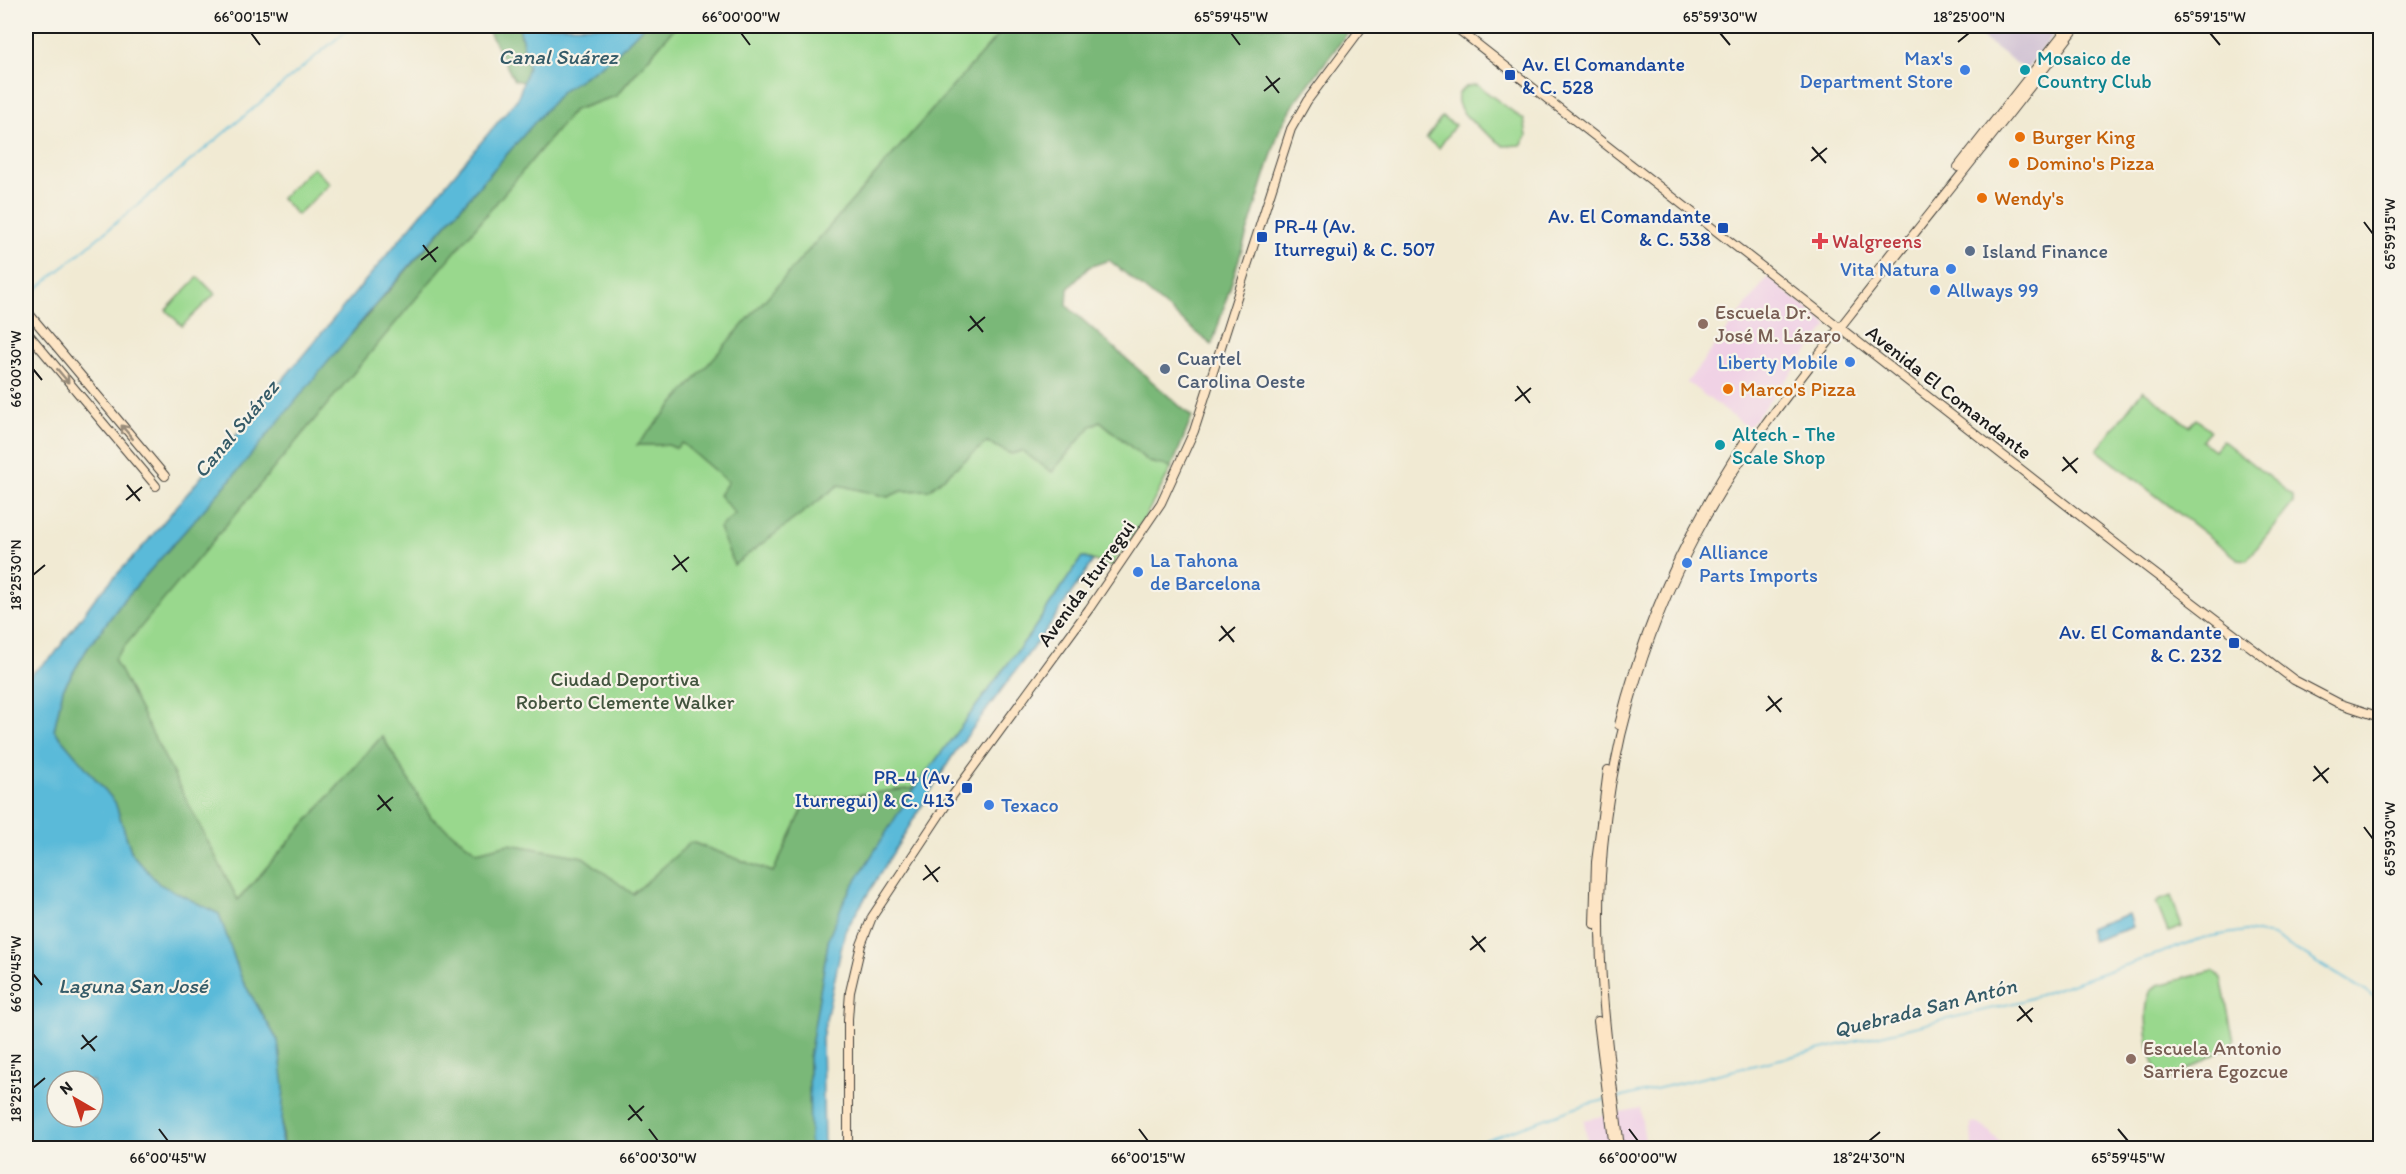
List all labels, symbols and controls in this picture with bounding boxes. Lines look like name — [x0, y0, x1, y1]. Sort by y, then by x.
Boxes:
text: 66°00'15"W — [214, 8, 289, 26]
text: 66°00'00"W — [702, 8, 780, 26]
text: 65°59'45"W — [1194, 8, 1268, 26]
text: 65°59'30"W — [1683, 8, 1757, 26]
text: 18°25'00"N — [1933, 8, 2005, 26]
text: 65°59'15"W — [2174, 8, 2246, 26]
water label: Canal Suárez — [498, 44, 619, 69]
place label: Max's Department Store — [1800, 46, 1953, 93]
place label: Mosaico de Country Club — [2037, 46, 2152, 93]
place label: Av. El Comandante & C. 528 — [1522, 52, 1685, 99]
marker: Max's Department Store — [1958, 63, 1972, 77]
marker: Mosaico de Country Club — [2018, 63, 2032, 77]
marker: Av. El Comandante & C. 528 — [1503, 68, 1517, 82]
place label: Burger King — [2032, 125, 2136, 149]
marker: Burger King — [2013, 130, 2027, 144]
place label: Domino's Pizza — [2026, 151, 2154, 175]
marker: Domino's Pizza — [2007, 156, 2021, 170]
place label: Wendy's — [1994, 186, 2064, 210]
marker: Wendy's — [1975, 191, 1989, 205]
text: 65°59'15"W — [2381, 198, 2399, 270]
place label: Av. El Comandante & C. 538 — [1548, 204, 1711, 251]
place label: PR-4 (Av. Iturregui) & C. 507 — [1274, 214, 1435, 261]
marker: Av. El Comandante & C. 538 — [1716, 221, 1730, 235]
place label: Walgreens — [1832, 229, 1922, 253]
marker: PR-4 (Av. Iturregui) & C. 507 — [1255, 230, 1269, 244]
marker: Walgreens — [1813, 234, 1827, 248]
place label: Island Finance — [1982, 239, 2108, 263]
marker: Island Finance — [1963, 244, 1977, 258]
place label: Vita Natura — [1840, 257, 1939, 281]
marker: Vita Natura — [1944, 262, 1958, 276]
place label: Allways 99 — [1947, 278, 2039, 302]
marker: Allways 99 — [1928, 283, 1942, 297]
place label: Escuela Dr. José M. Lázaro — [1715, 300, 1841, 347]
marker: Escuela Dr. José M. Lázaro — [1696, 317, 1710, 331]
street label: Avenida El Comandante — [1861, 320, 2037, 464]
text: 66°00'30"W — [7, 330, 25, 408]
place label: Cuartel Carolina Oeste — [1177, 346, 1305, 393]
place label: Liberty Mobile — [1717, 350, 1838, 374]
marker: Liberty Mobile — [1843, 355, 1857, 369]
marker: Cuartel Carolina Oeste — [1158, 362, 1172, 376]
one-way arrow — [56, 368, 70, 383]
water label: Canal Suárez — [188, 374, 284, 483]
place label: Marco's Pizza — [1740, 377, 1856, 401]
marker: Marco's Pizza — [1721, 382, 1735, 396]
place label: Altech - The Scale Shop — [1732, 422, 1836, 469]
one-way arrow — [121, 424, 134, 440]
marker: Altech - The Scale Shop — [1713, 438, 1727, 452]
street label: Avenida Iturregui — [1032, 515, 1140, 651]
text: 18°25'30"N — [7, 539, 25, 611]
place label: Alliance Parts Imports — [1699, 540, 1818, 587]
place label: La Tahona de Barcelona — [1150, 548, 1261, 595]
marker: Alliance Parts Imports — [1680, 556, 1694, 570]
marker: La Tahona de Barcelona — [1131, 565, 1145, 579]
place label: Av. El Comandante & C. 232 — [2059, 620, 2222, 667]
marker: Av. El Comandante & C. 232 — [2227, 636, 2241, 650]
park label: Ciudad Deportiva Roberto Clemente Walker — [516, 667, 734, 714]
place label: PR-4 (Av. Iturregui) & C. 413 — [795, 765, 955, 812]
marker: PR-4 (Av. Iturregui) & C. 413 — [960, 781, 974, 795]
place label: Texaco — [1001, 793, 1059, 817]
marker: Texaco — [982, 798, 996, 812]
text: 65°59'30"W — [2381, 802, 2399, 876]
text: 66°00'45"W — [7, 935, 25, 1012]
water label: Laguna San José — [58, 973, 209, 998]
water label: Quebrada San Antón — [1831, 973, 2019, 1042]
place label: Escuela Antonio Sarriera Egozcue — [2143, 1036, 2288, 1083]
marker: Escuela Antonio Sarriera Egozcue — [2124, 1052, 2138, 1066]
text: 18°25'15"N — [7, 1054, 25, 1122]
north arrow — [45, 1069, 105, 1129]
text: N — [56, 1077, 76, 1099]
text: 66°00'45"W — [130, 1149, 207, 1167]
text: 66°00'30"W — [619, 1149, 697, 1167]
text: 66°00'15"W — [1111, 1149, 1186, 1167]
text: 66°00'00"W — [1599, 1149, 1677, 1167]
text: 18°24'30"N — [1833, 1149, 1905, 1167]
text: 65°59'45"W — [2091, 1149, 2165, 1167]

